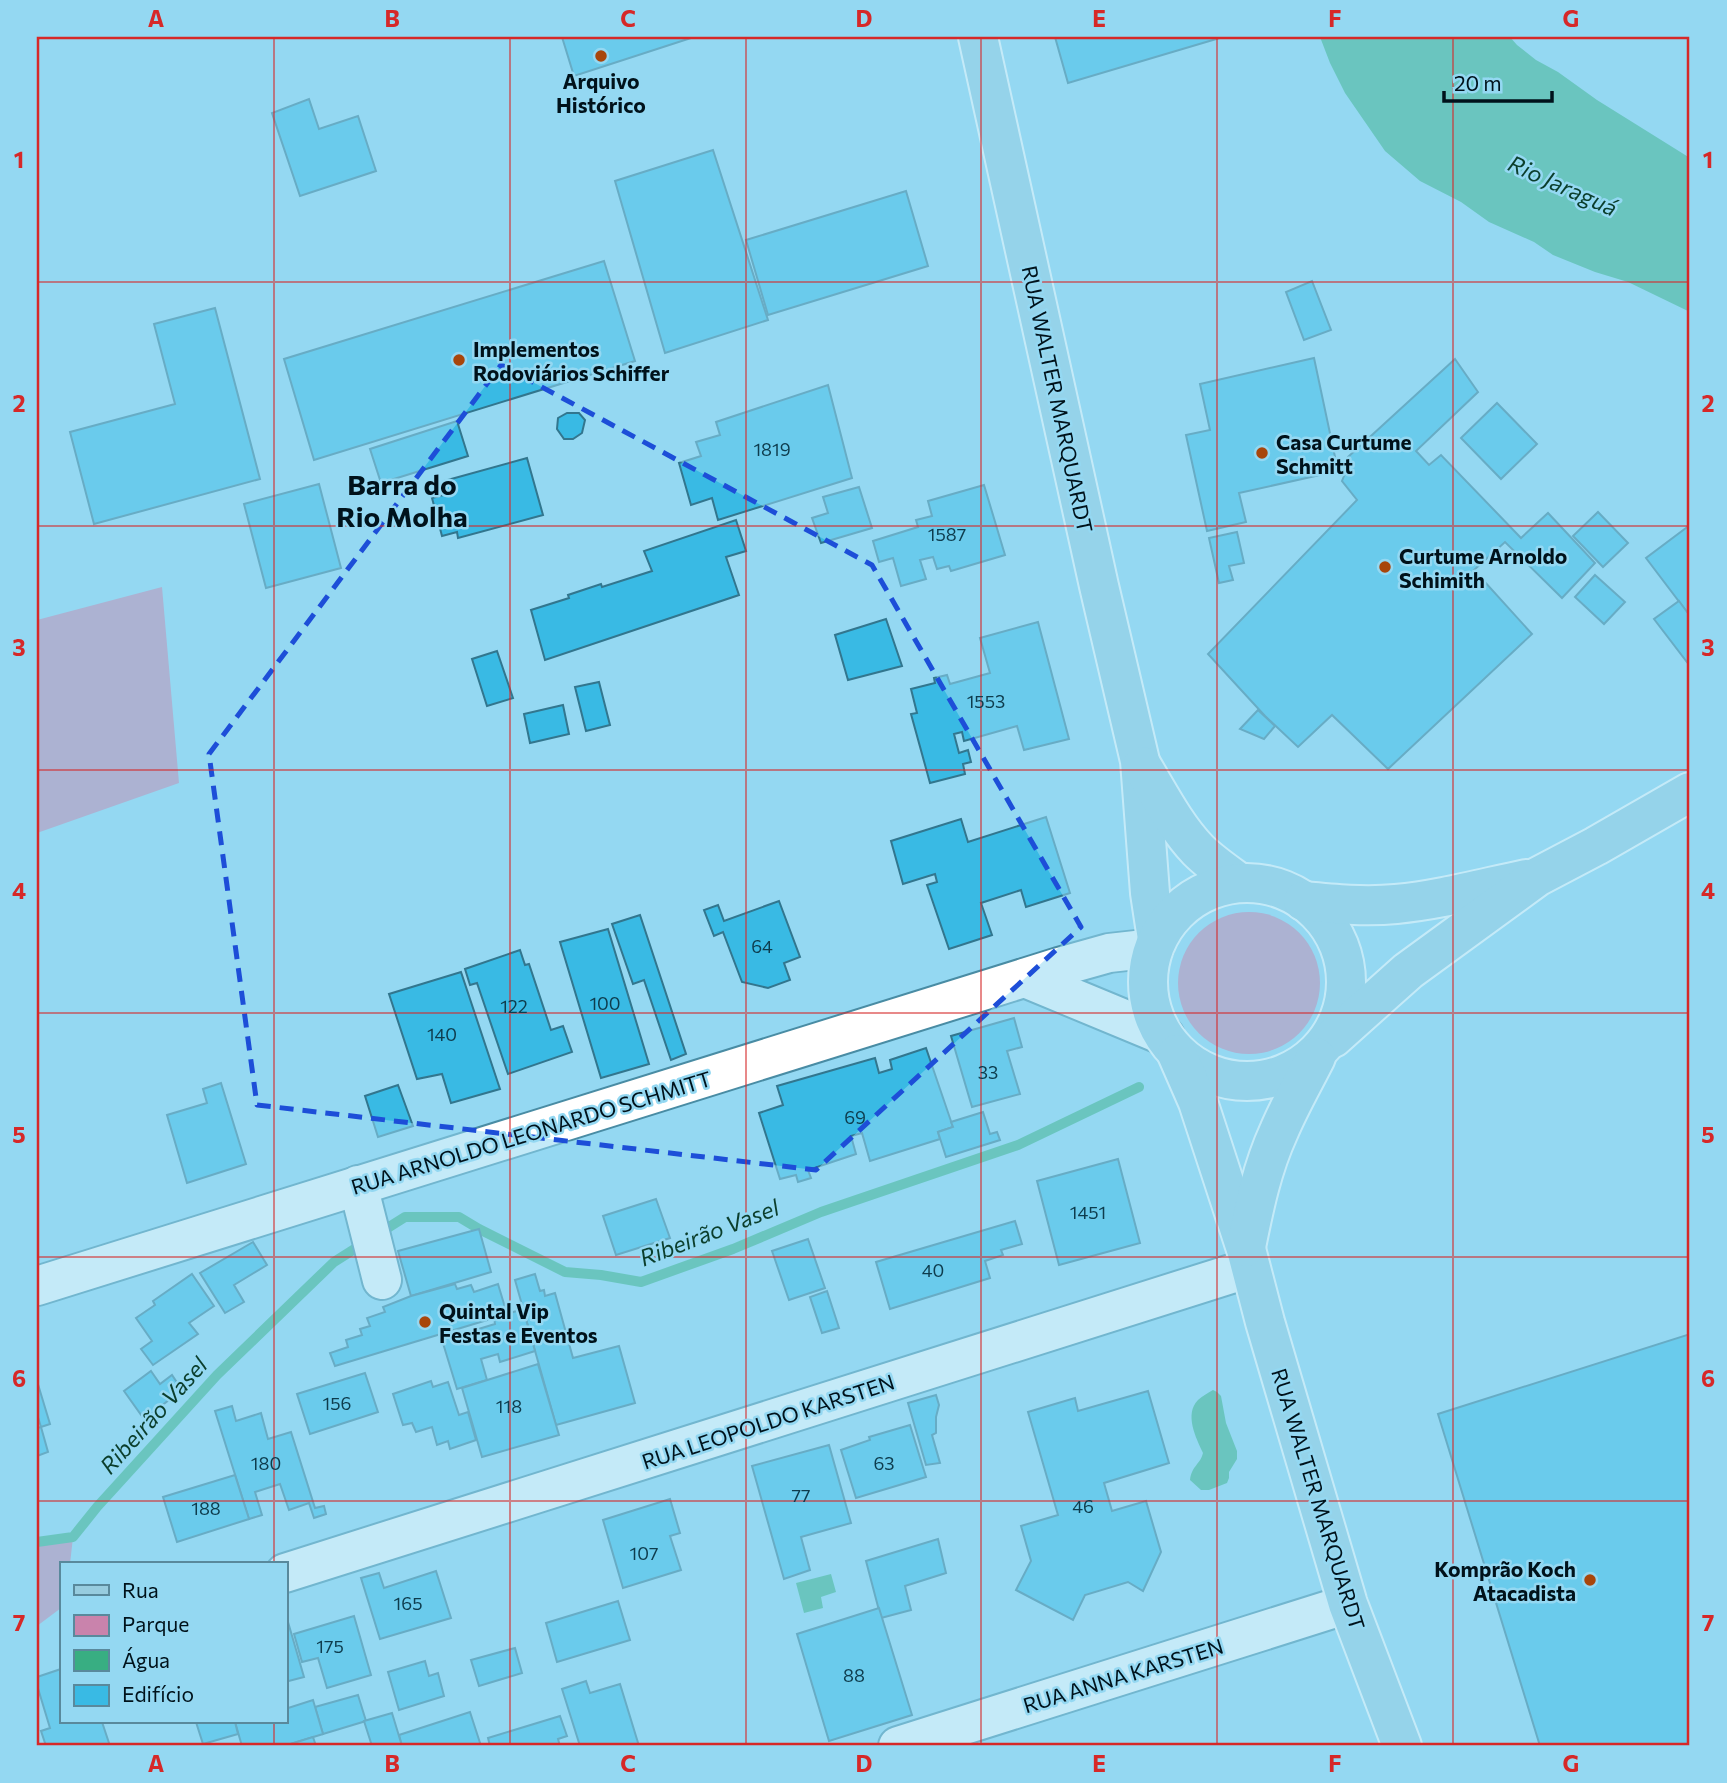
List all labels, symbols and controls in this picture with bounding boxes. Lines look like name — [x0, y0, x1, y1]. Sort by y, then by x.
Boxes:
text: A — [148, 4, 165, 32]
text: B — [384, 4, 400, 32]
text: C — [620, 4, 636, 32]
text: D — [856, 4, 873, 32]
text: E — [1092, 4, 1106, 32]
text: F — [1328, 4, 1342, 32]
text: G — [1563, 4, 1579, 32]
marker: Arquivo Histórico — [593, 48, 609, 64]
scale bar — [1444, 60, 1552, 104]
place label: Arquivo Histórico — [556, 68, 646, 117]
text: 20 m — [1454, 70, 1502, 95]
text: 1 — [14, 145, 24, 173]
text: 1 — [1703, 145, 1713, 173]
water label: Rio Jaraguá — [1504, 149, 1623, 222]
street label: RUA WALTER MARQUARDT — [1017, 263, 1099, 535]
place label: Implementos Rodoviários Schiffer — [473, 336, 670, 385]
marker: Implementos Rodoviários Schiffer — [451, 352, 467, 368]
text: 2 — [12, 389, 26, 417]
text: 2 — [1701, 389, 1715, 417]
place label: Casa Curtume Schmitt — [1276, 429, 1412, 478]
house number: 1819 — [753, 438, 791, 460]
marker: Casa Curtume Schmitt — [1254, 445, 1270, 461]
district label: Barra do Rio Molha — [336, 467, 468, 533]
house number: 1587 — [928, 523, 966, 545]
place label: Curtume Arnoldo Schimith — [1399, 543, 1567, 592]
marker: Curtume Arnoldo Schimith — [1377, 559, 1393, 575]
text: 3 — [12, 633, 26, 661]
text: 3 — [1701, 633, 1715, 661]
house number: 1553 — [967, 690, 1005, 712]
text: 4 — [12, 876, 26, 904]
text: 4 — [1701, 876, 1715, 904]
house number: 64 — [751, 935, 773, 957]
house number: 100 — [589, 992, 621, 1014]
house number: 122 — [500, 995, 528, 1017]
house number: 140 — [427, 1023, 457, 1045]
house number: 33 — [978, 1061, 998, 1083]
street label: RUA ARNOLDO LEONARDO SCHMITT — [348, 1065, 714, 1199]
house number: 69 — [844, 1106, 866, 1128]
text: 5 — [12, 1120, 26, 1148]
text: 5 — [1701, 1120, 1715, 1148]
water label: Ribeirão Vasel — [635, 1192, 784, 1271]
house number: 1451 — [1070, 1201, 1106, 1223]
house number: 40 — [922, 1259, 944, 1281]
place label: Quintal Vip Festas e Eventos — [439, 1298, 598, 1347]
marker: Quintal Vip Festas e Eventos — [417, 1314, 433, 1330]
water label: Ribeirão Vasel — [93, 1350, 213, 1479]
text: 6 — [12, 1364, 26, 1392]
text: 6 — [1701, 1364, 1715, 1392]
street label: RUA WALTER MARQUARDT — [1267, 1365, 1371, 1633]
street label: RUA LEOPOLDO KARSTEN — [639, 1368, 897, 1474]
house number: 156 — [323, 1392, 351, 1414]
house number: 118 — [496, 1395, 522, 1417]
house number: 180 — [251, 1452, 281, 1474]
house number: 63 — [873, 1452, 895, 1474]
house number: 77 — [791, 1484, 811, 1506]
house number: 46 — [1072, 1495, 1094, 1517]
house number: 188 — [191, 1497, 221, 1519]
house number: 107 — [630, 1542, 658, 1564]
place label: Komprão Koch Atacadista — [1434, 1556, 1576, 1605]
legend — [60, 1562, 287, 1724]
marker: Komprão Koch Atacadista — [1582, 1572, 1598, 1588]
text: Rua — [122, 1577, 159, 1602]
house number: 165 — [394, 1592, 422, 1614]
text: 7 — [13, 1608, 25, 1636]
text: 7 — [1702, 1608, 1714, 1636]
text: Parque — [122, 1611, 189, 1636]
street label: RUA ANNA KARSTEN — [1020, 1633, 1226, 1717]
house number: 175 — [316, 1635, 344, 1657]
text: Água — [122, 1647, 170, 1672]
house number: 88 — [843, 1664, 865, 1686]
text: Edifício — [122, 1681, 194, 1706]
text: A — [148, 1749, 165, 1777]
text: B — [384, 1749, 400, 1777]
text: C — [620, 1749, 636, 1777]
text: D — [856, 1749, 873, 1777]
text: E — [1092, 1749, 1106, 1777]
text: F — [1328, 1749, 1342, 1777]
text: G — [1563, 1749, 1579, 1777]

